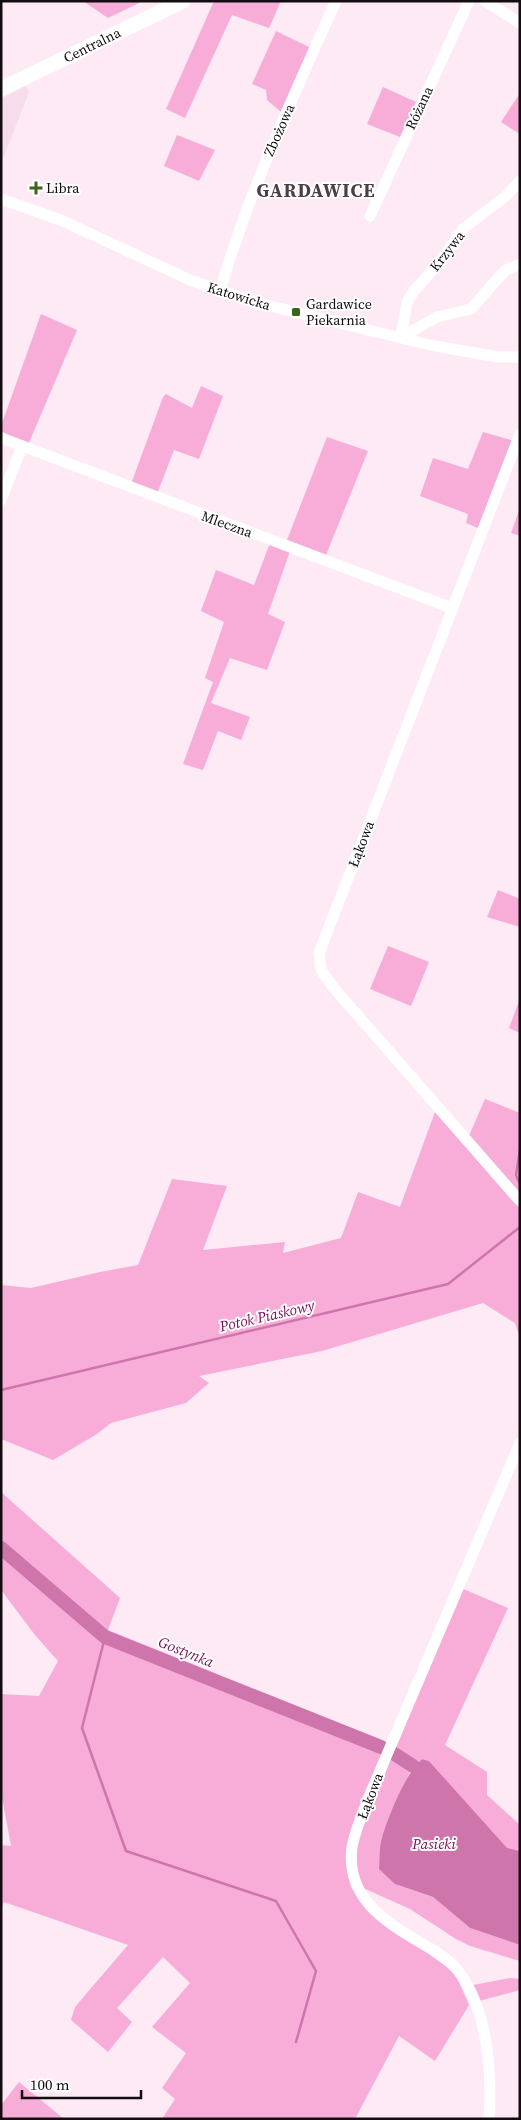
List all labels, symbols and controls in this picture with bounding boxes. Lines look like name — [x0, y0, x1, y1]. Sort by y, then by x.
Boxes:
street label: Centralna — [60, 22, 125, 67]
street label: Różana — [400, 82, 438, 133]
street label: Zbożowa — [259, 100, 300, 159]
district label: GARDAWICE — [256, 177, 376, 203]
place label: Libra — [46, 178, 80, 198]
marker: Libra — [30, 182, 42, 194]
street label: Krzywa — [425, 226, 470, 276]
street label: Katowicka — [205, 277, 274, 315]
place label: Gardawice Piekarnia — [306, 294, 372, 330]
marker: Gardawice Piekarnia — [290, 306, 302, 318]
street label: Mleczna — [199, 506, 256, 543]
street label: Łąkowa — [343, 817, 379, 870]
water label: Potok Piaskowy — [216, 1294, 317, 1337]
water label: Gostynka — [155, 1631, 217, 1672]
street label: Łąkowa — [352, 1769, 388, 1822]
water label: Pasieki — [411, 1833, 456, 1854]
scale bar — [22, 2068, 141, 2100]
text: 100 m — [30, 2074, 70, 2095]

